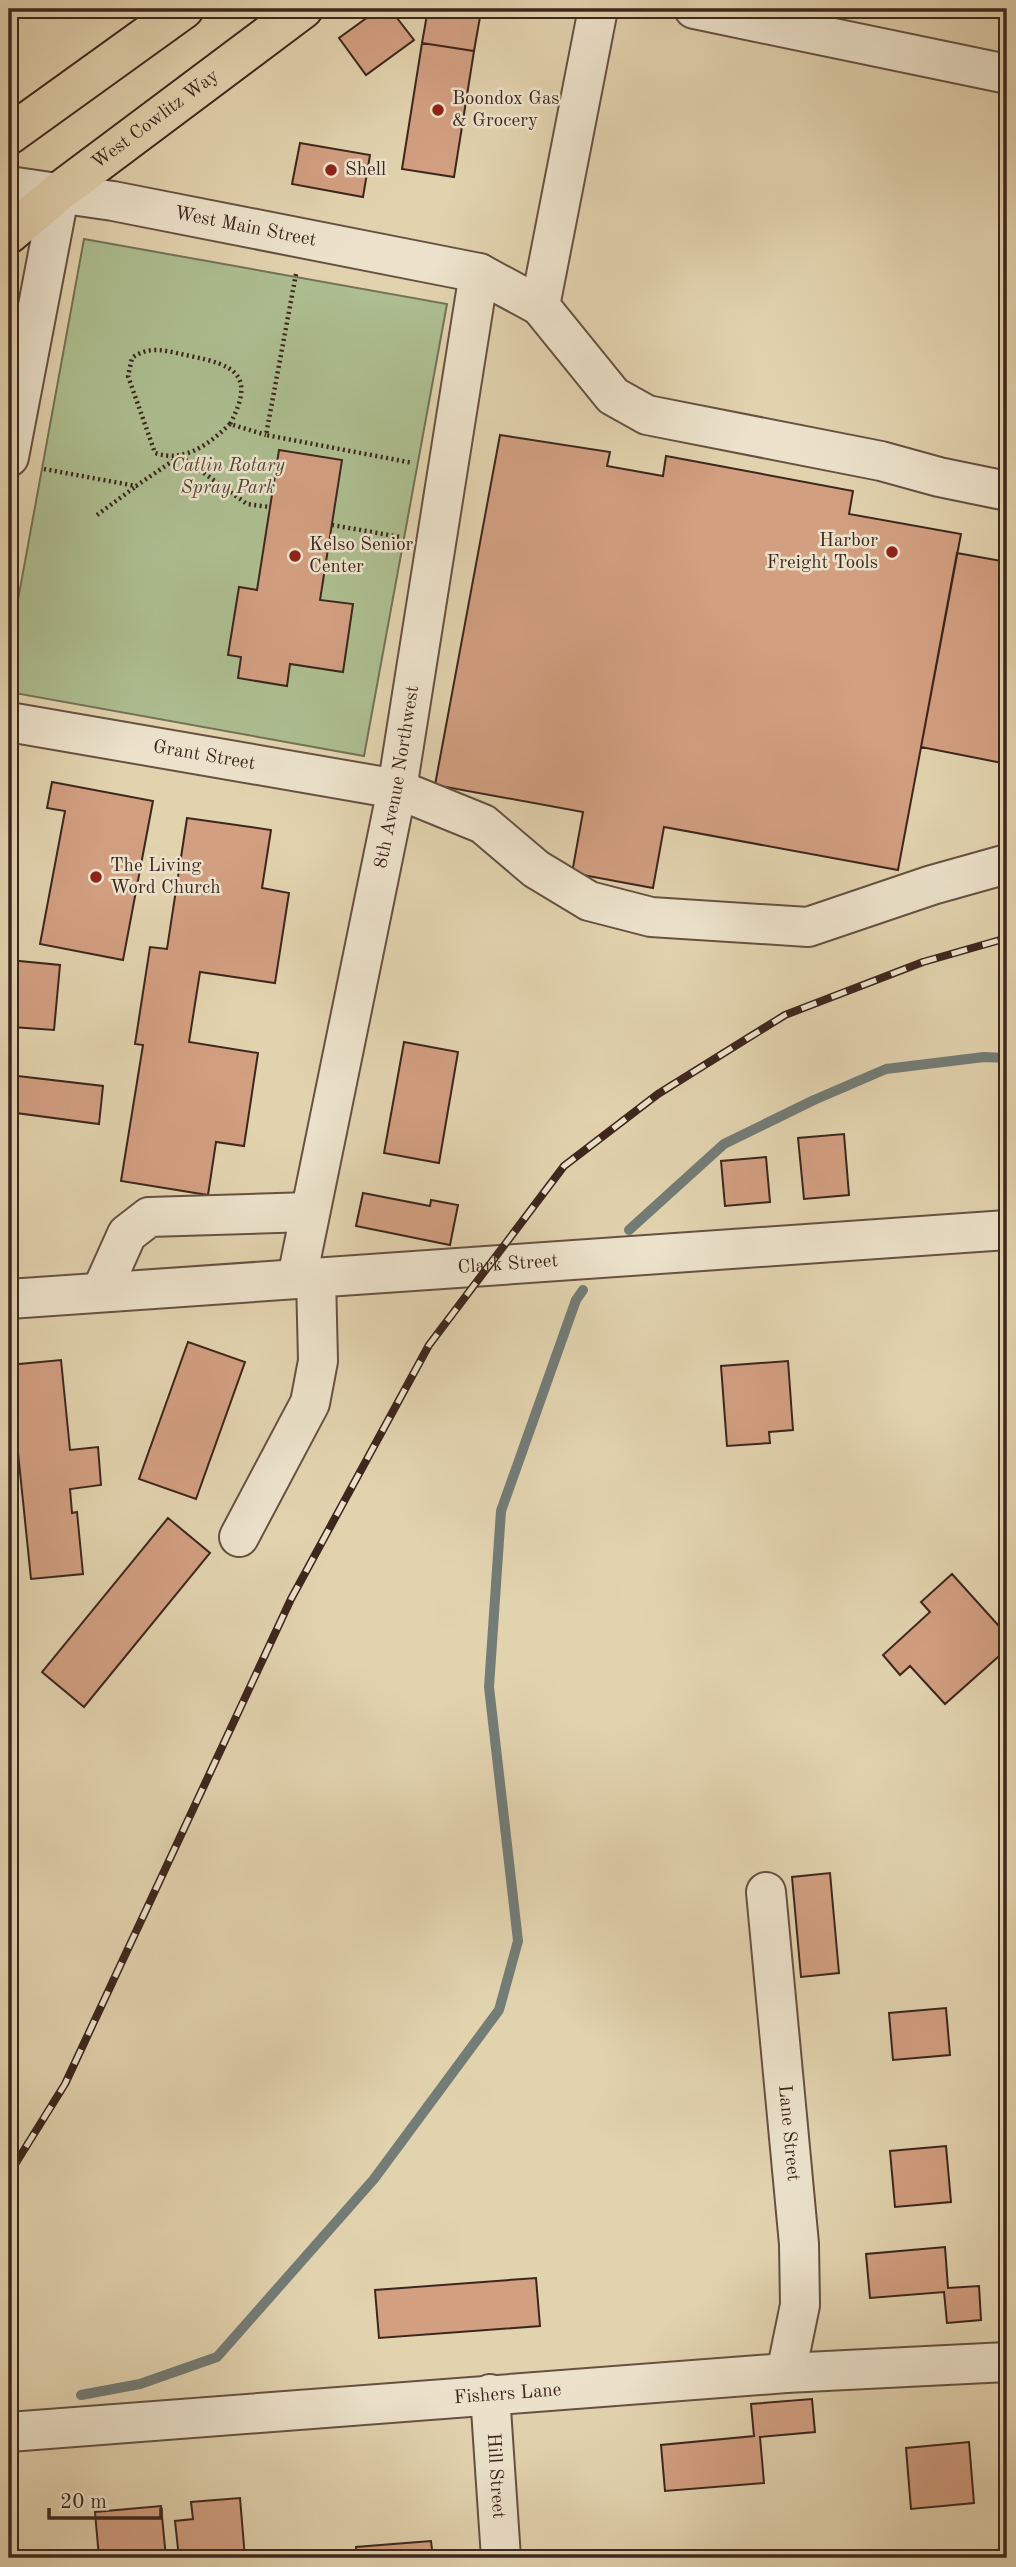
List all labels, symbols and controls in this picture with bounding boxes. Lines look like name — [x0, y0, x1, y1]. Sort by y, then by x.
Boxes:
street label: West Cowlitz Way — [89, 66, 222, 173]
place label: Boondox Gas & Grocery — [452, 90, 560, 131]
marker: Boondox Gas & Grocery — [430, 102, 446, 118]
place label: Shell — [345, 161, 386, 180]
marker: Shell — [323, 162, 339, 178]
street label: West Main Street — [173, 204, 318, 250]
park label: Catlin Rotary Spray Park — [171, 457, 285, 498]
place label: Harbor Freight Tools — [766, 532, 878, 573]
place label: Kelso Senior Center — [309, 536, 414, 577]
marker: Harbor Freight Tools — [884, 544, 900, 560]
marker: Kelso Senior Center — [287, 548, 303, 564]
street label: 8th Avenue Northwest — [371, 684, 423, 870]
street label: Grant Street — [151, 738, 257, 774]
place label: The Living Word Church — [110, 857, 221, 898]
marker: The Living Word Church — [88, 869, 104, 885]
street label: Clark Street — [457, 1252, 559, 1277]
street label: Lane Street — [775, 2084, 803, 2182]
street label: Fishers Lane — [453, 2381, 562, 2408]
street label: Hill Street — [483, 2432, 508, 2519]
scale bar — [49, 2476, 161, 2520]
text: 20 m — [60, 2492, 107, 2513]

